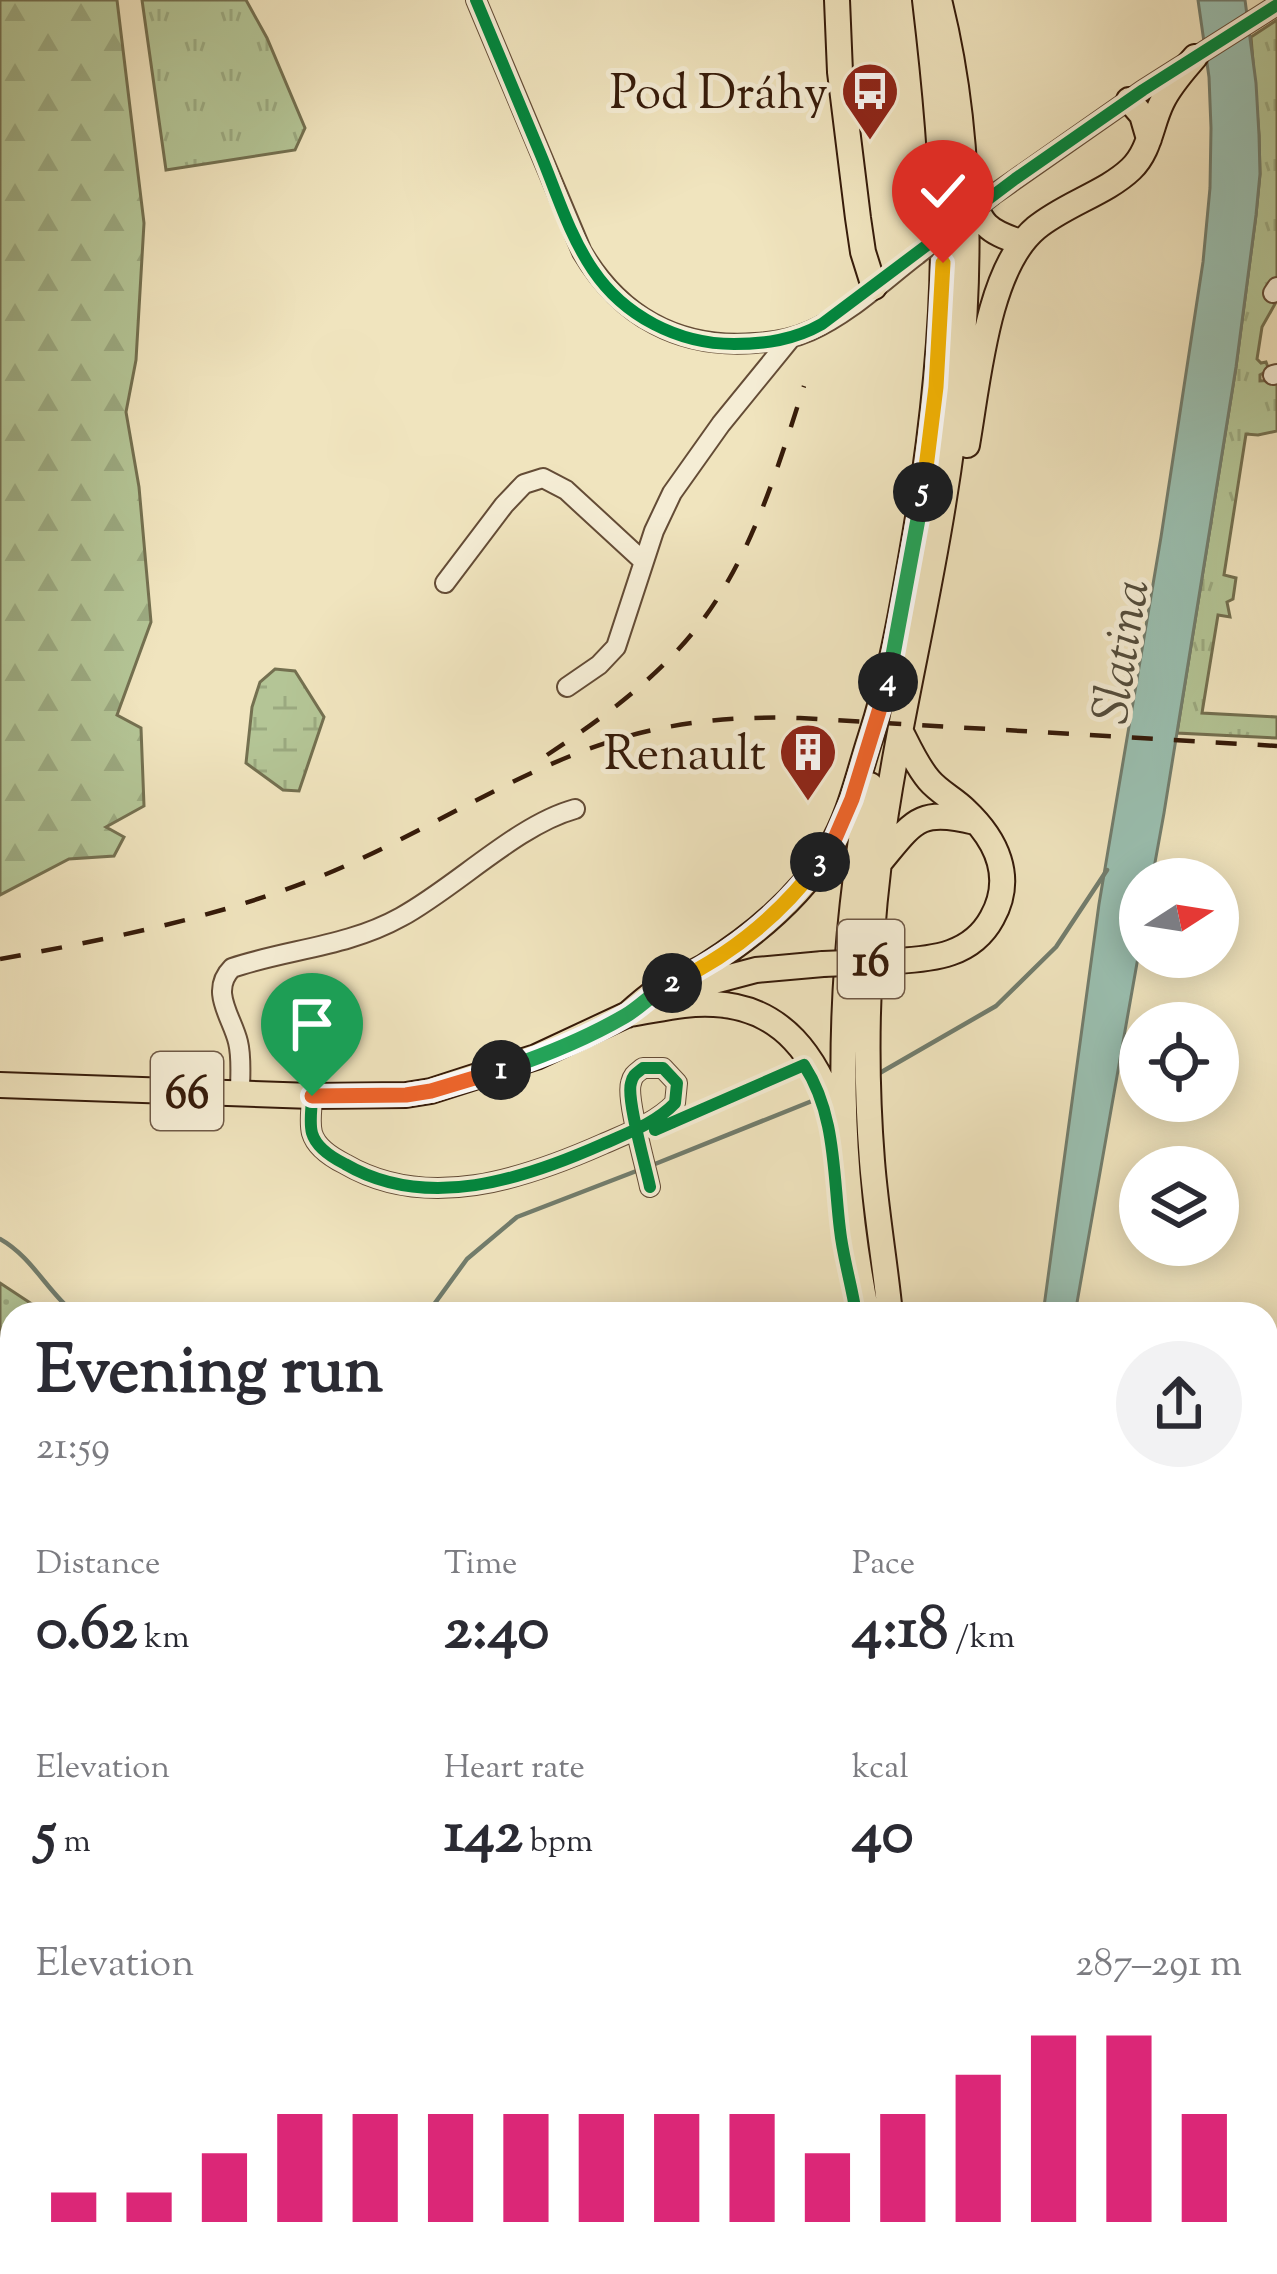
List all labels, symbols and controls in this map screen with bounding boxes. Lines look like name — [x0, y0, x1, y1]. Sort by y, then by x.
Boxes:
bus stop icon: Pod Dráhy — [839, 60, 901, 142]
place label: Pod Dráhy — [610, 62, 828, 131]
pin — [892, 140, 994, 263]
icon: check — [910, 158, 976, 224]
pin: 5 — [893, 462, 953, 522]
text: 5 — [917, 468, 929, 516]
water label: Slatina — [1077, 574, 1172, 729]
pin: 4 — [858, 652, 918, 712]
text: 4 — [880, 658, 896, 706]
building icon: Renault — [777, 721, 839, 803]
place label: Renault — [604, 723, 766, 792]
pin: 3 — [790, 832, 850, 892]
text: 3 — [813, 838, 827, 886]
north arrow — [1119, 858, 1239, 978]
map controls — [1119, 858, 1239, 1266]
road number: 16 — [838, 920, 904, 998]
pin: 2 — [642, 953, 702, 1013]
text: 2 — [664, 959, 680, 1007]
pin — [261, 973, 363, 1096]
icon: arrive — [279, 991, 345, 1057]
button: locate — [1119, 1002, 1239, 1122]
pin: 1 — [471, 1040, 531, 1100]
text: 1 — [495, 1046, 507, 1094]
road number: 66 — [151, 1052, 223, 1130]
button: layers — [1119, 1146, 1239, 1266]
text: Evening run — [36, 1328, 383, 1423]
button: share — [1116, 1341, 1242, 1467]
text: 21:59 — [36, 1421, 110, 1477]
text: Distance — [36, 1541, 160, 1589]
text: Time — [444, 1541, 517, 1589]
text: Pace — [852, 1541, 915, 1589]
text: 0.62 — [36, 1589, 137, 1676]
text: 2:40 — [444, 1589, 549, 1676]
text: 4:18 — [852, 1589, 948, 1676]
text: km — [137, 1615, 190, 1663]
text: /km — [948, 1615, 1015, 1663]
text: Elevation — [36, 1745, 170, 1793]
text: Heart rate — [444, 1745, 585, 1793]
text: kcal — [852, 1745, 909, 1793]
text: 5 — [36, 1793, 57, 1880]
text: 142 — [444, 1793, 523, 1880]
text: 40 — [852, 1793, 913, 1880]
text: m — [57, 1819, 91, 1867]
text: bpm — [523, 1819, 593, 1867]
text: Elevation — [36, 1938, 194, 1994]
text: 287–291 m — [1075, 1938, 1242, 1994]

